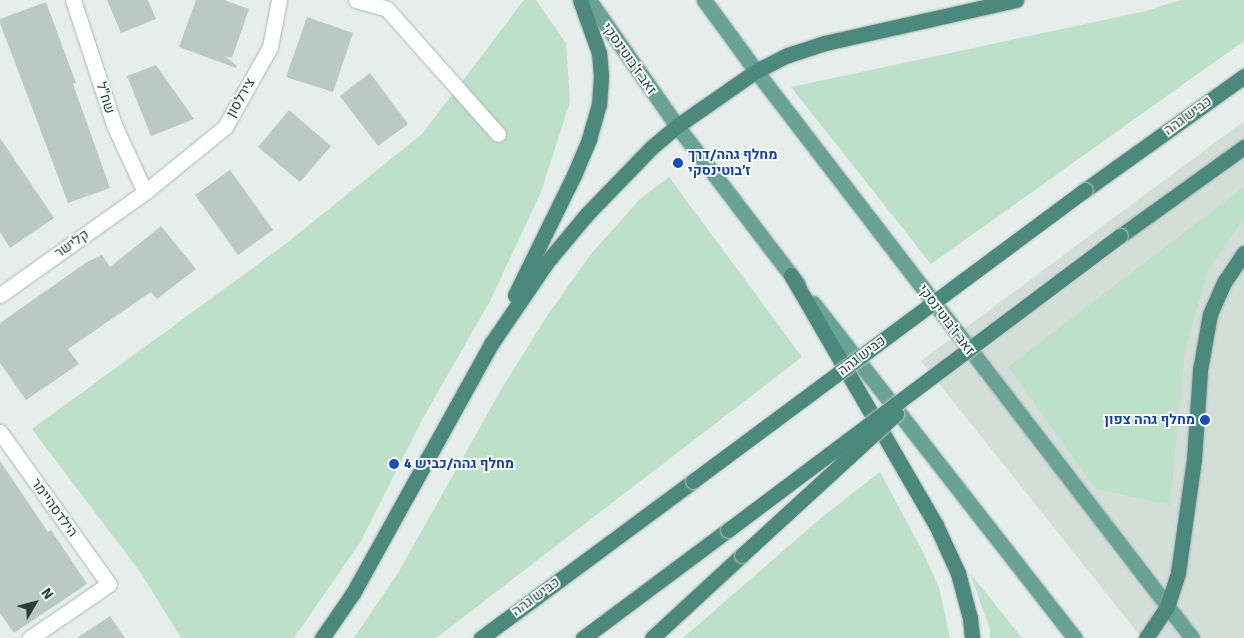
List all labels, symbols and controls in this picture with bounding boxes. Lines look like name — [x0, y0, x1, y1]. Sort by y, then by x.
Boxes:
street label: זאב ז'בוטינסקי — [598, 20, 660, 98]
street label: צירלסון — [223, 75, 259, 121]
street label: שח"ל — [92, 80, 118, 116]
street label: כביש גהה — [1161, 93, 1215, 139]
place label: מחלף גהה/דרך ז׳בוטינסקי — [688, 147, 777, 180]
marker: מחלף גהה/דרך ז׳בוטינסקי — [672, 157, 684, 169]
street label: קלישר — [52, 226, 92, 262]
street label: זאב ז'בוטינסקי — [914, 282, 978, 358]
street label: כביש גהה — [835, 333, 889, 379]
place label: מחלף גהה צפון — [1105, 412, 1195, 428]
marker: מחלף גהה צפון — [1199, 414, 1211, 426]
place label: מחלף גהה/כביש 4 — [404, 456, 514, 472]
marker: מחלף גהה/כביש 4 — [388, 458, 400, 470]
street label: הילדסהיימר — [27, 475, 81, 541]
street label: כביש גהה — [509, 574, 563, 620]
north arrow — [10, 578, 60, 628]
text: N — [38, 585, 57, 603]

